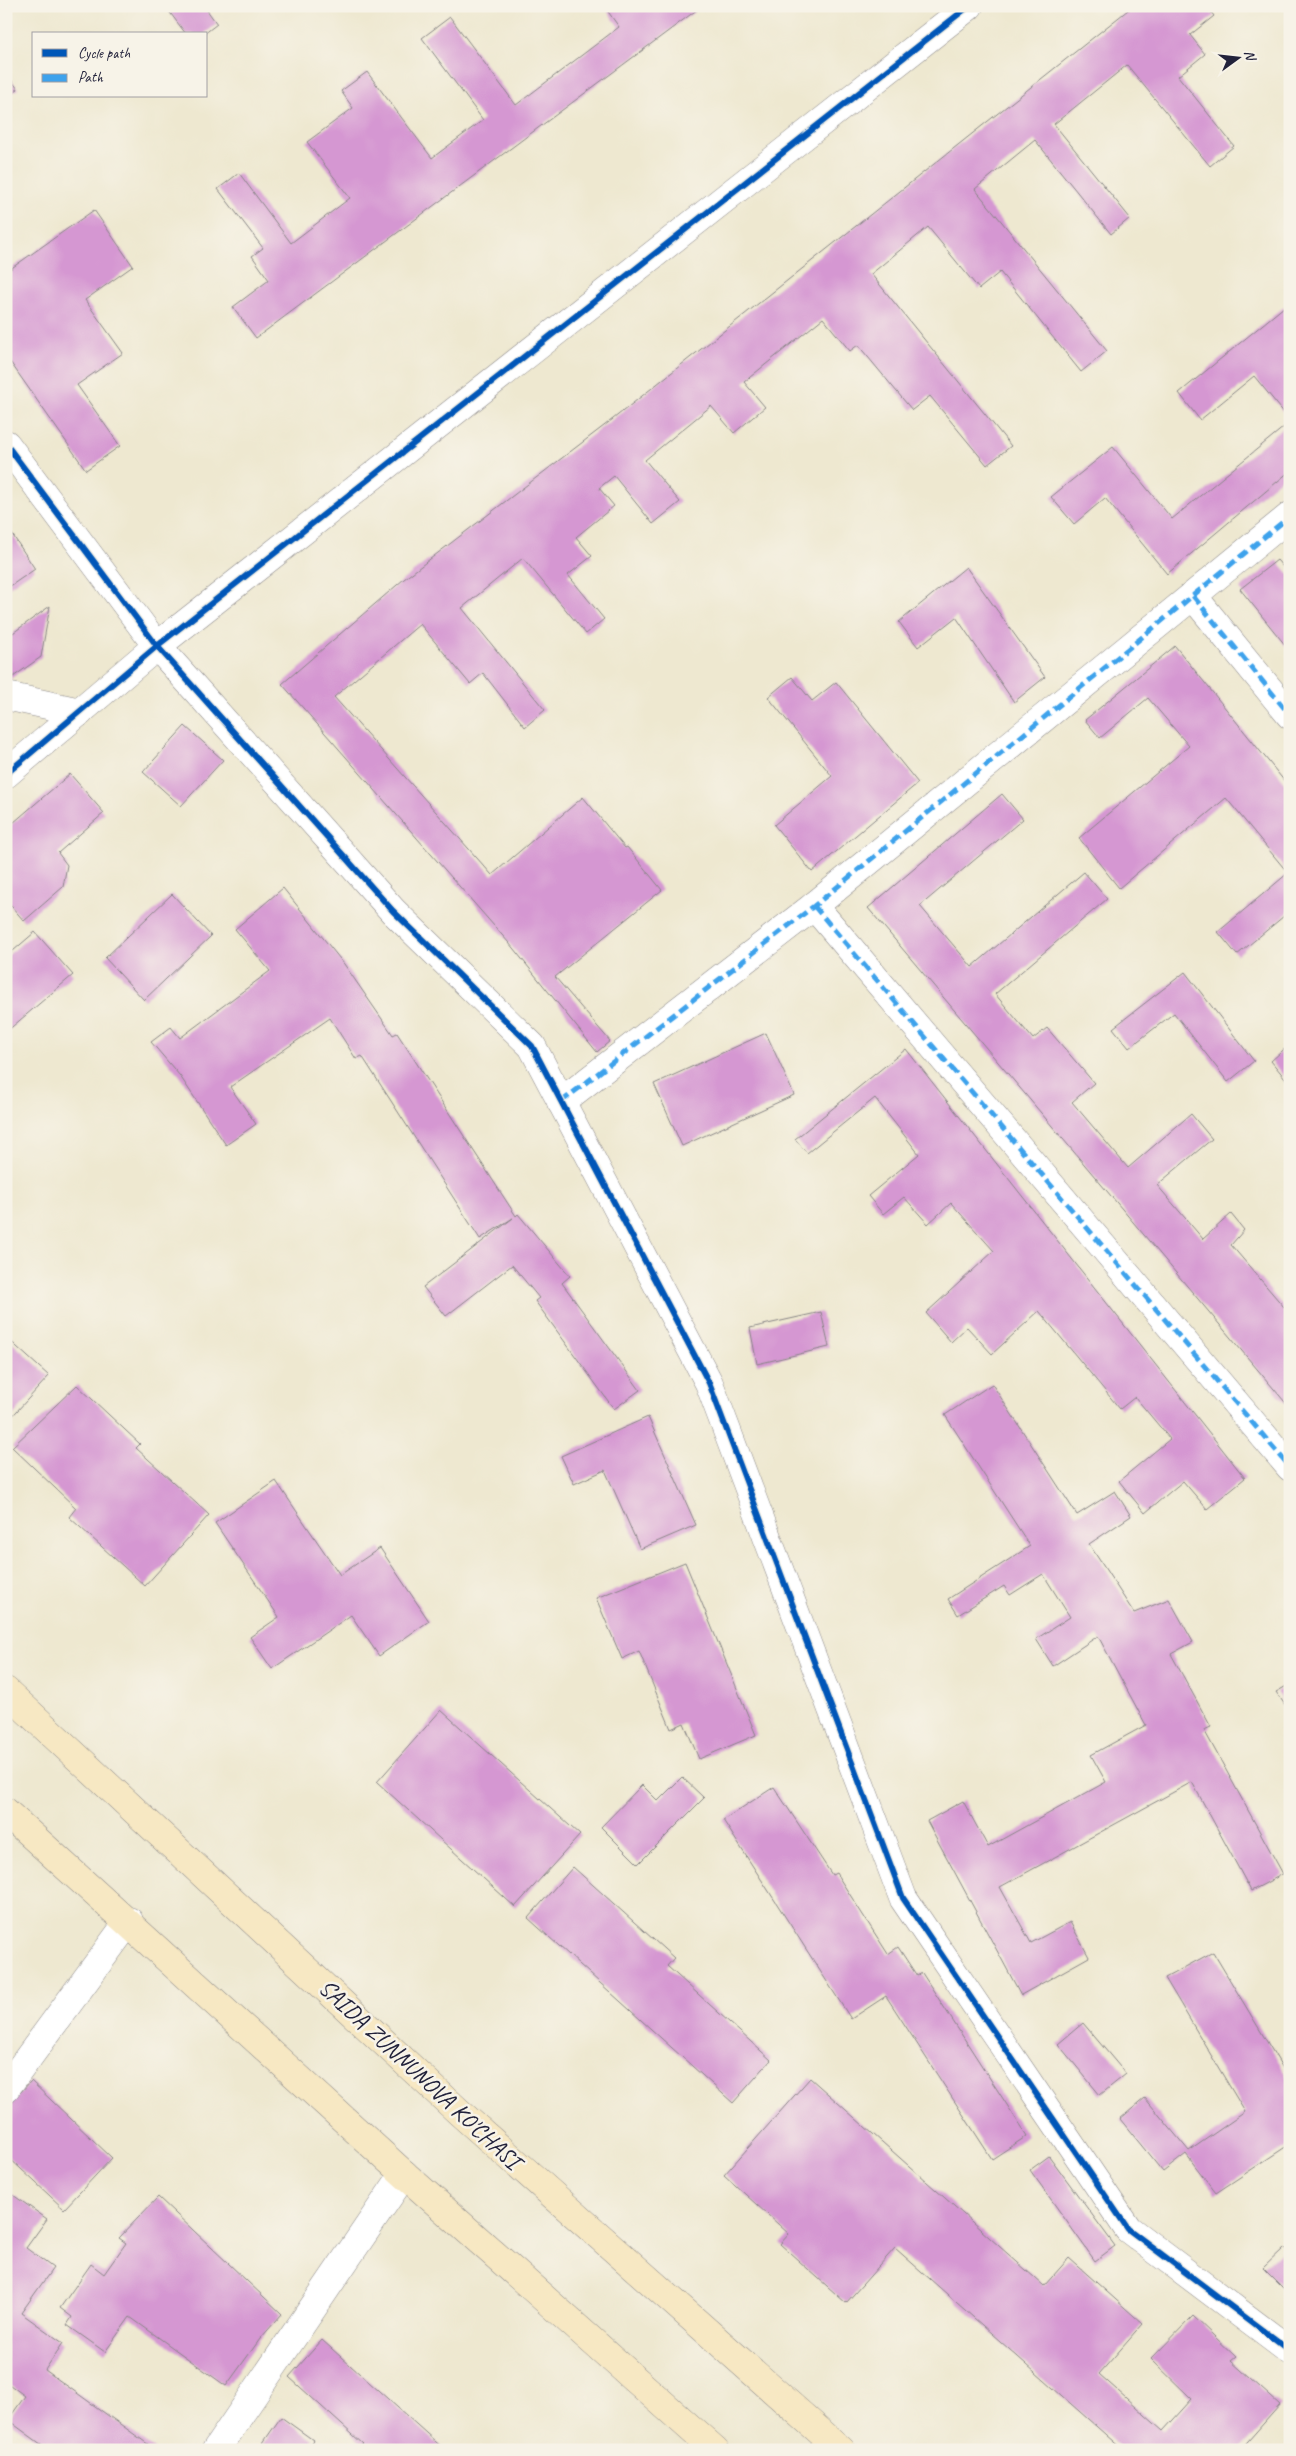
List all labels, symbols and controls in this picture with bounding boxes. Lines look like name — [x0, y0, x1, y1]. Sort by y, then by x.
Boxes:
legend — [32, 32, 208, 98]
north arrow — [1214, 32, 1264, 82]
text: Cycle path — [78, 44, 130, 63]
text: N — [1241, 48, 1260, 63]
text: Path — [78, 68, 104, 87]
street label: SAIDA ZUNNUNOVA KO'CHASI — [313, 1972, 531, 2179]

